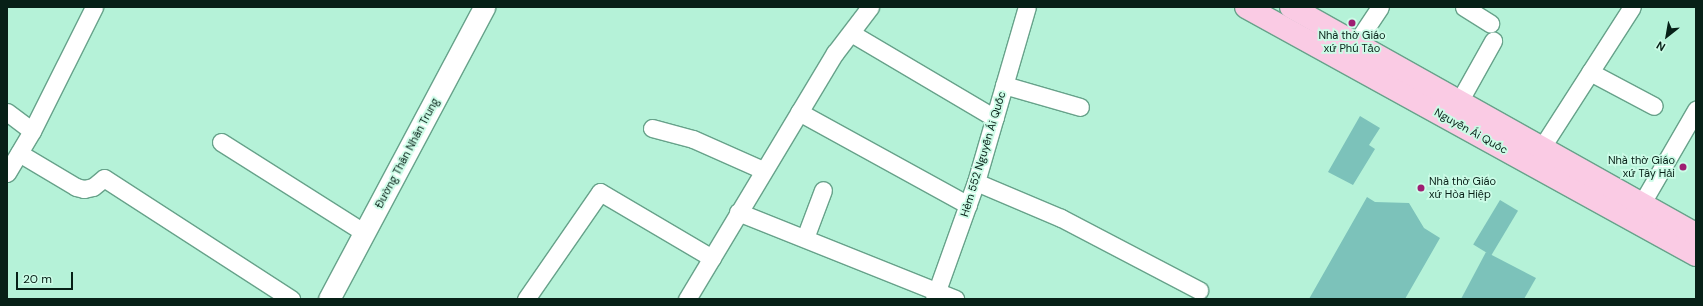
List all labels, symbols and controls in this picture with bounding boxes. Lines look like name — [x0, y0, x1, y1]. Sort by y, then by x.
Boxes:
north arrow — [1647, 16, 1687, 56]
marker: Nhà thờ Giáo xứ Phú Tảo — [1347, 18, 1357, 28]
place label: Nhà thờ Giáo xứ Phú Tảo — [1318, 29, 1386, 55]
text: N — [1654, 38, 1668, 54]
street label: Hẻm 552 Nguyễn Ái Quốc — [958, 90, 1008, 218]
street label: Đường Thân Nhân Trung — [372, 96, 442, 210]
street label: Nguyễn Ái Quốc — [1432, 105, 1510, 157]
place label: Nhà thờ Giáo xứ Tây Hải — [1608, 154, 1675, 180]
marker: Nhà thờ Giáo xứ Tây Hải — [1678, 162, 1688, 172]
place label: Nhà thờ Giáo xứ Hòa Hiệp — [1429, 175, 1496, 201]
marker: Nhà thờ Giáo xứ Hòa Hiệp — [1416, 183, 1426, 193]
scale bar — [18, 264, 75, 290]
text: 20 m — [23, 271, 52, 287]

